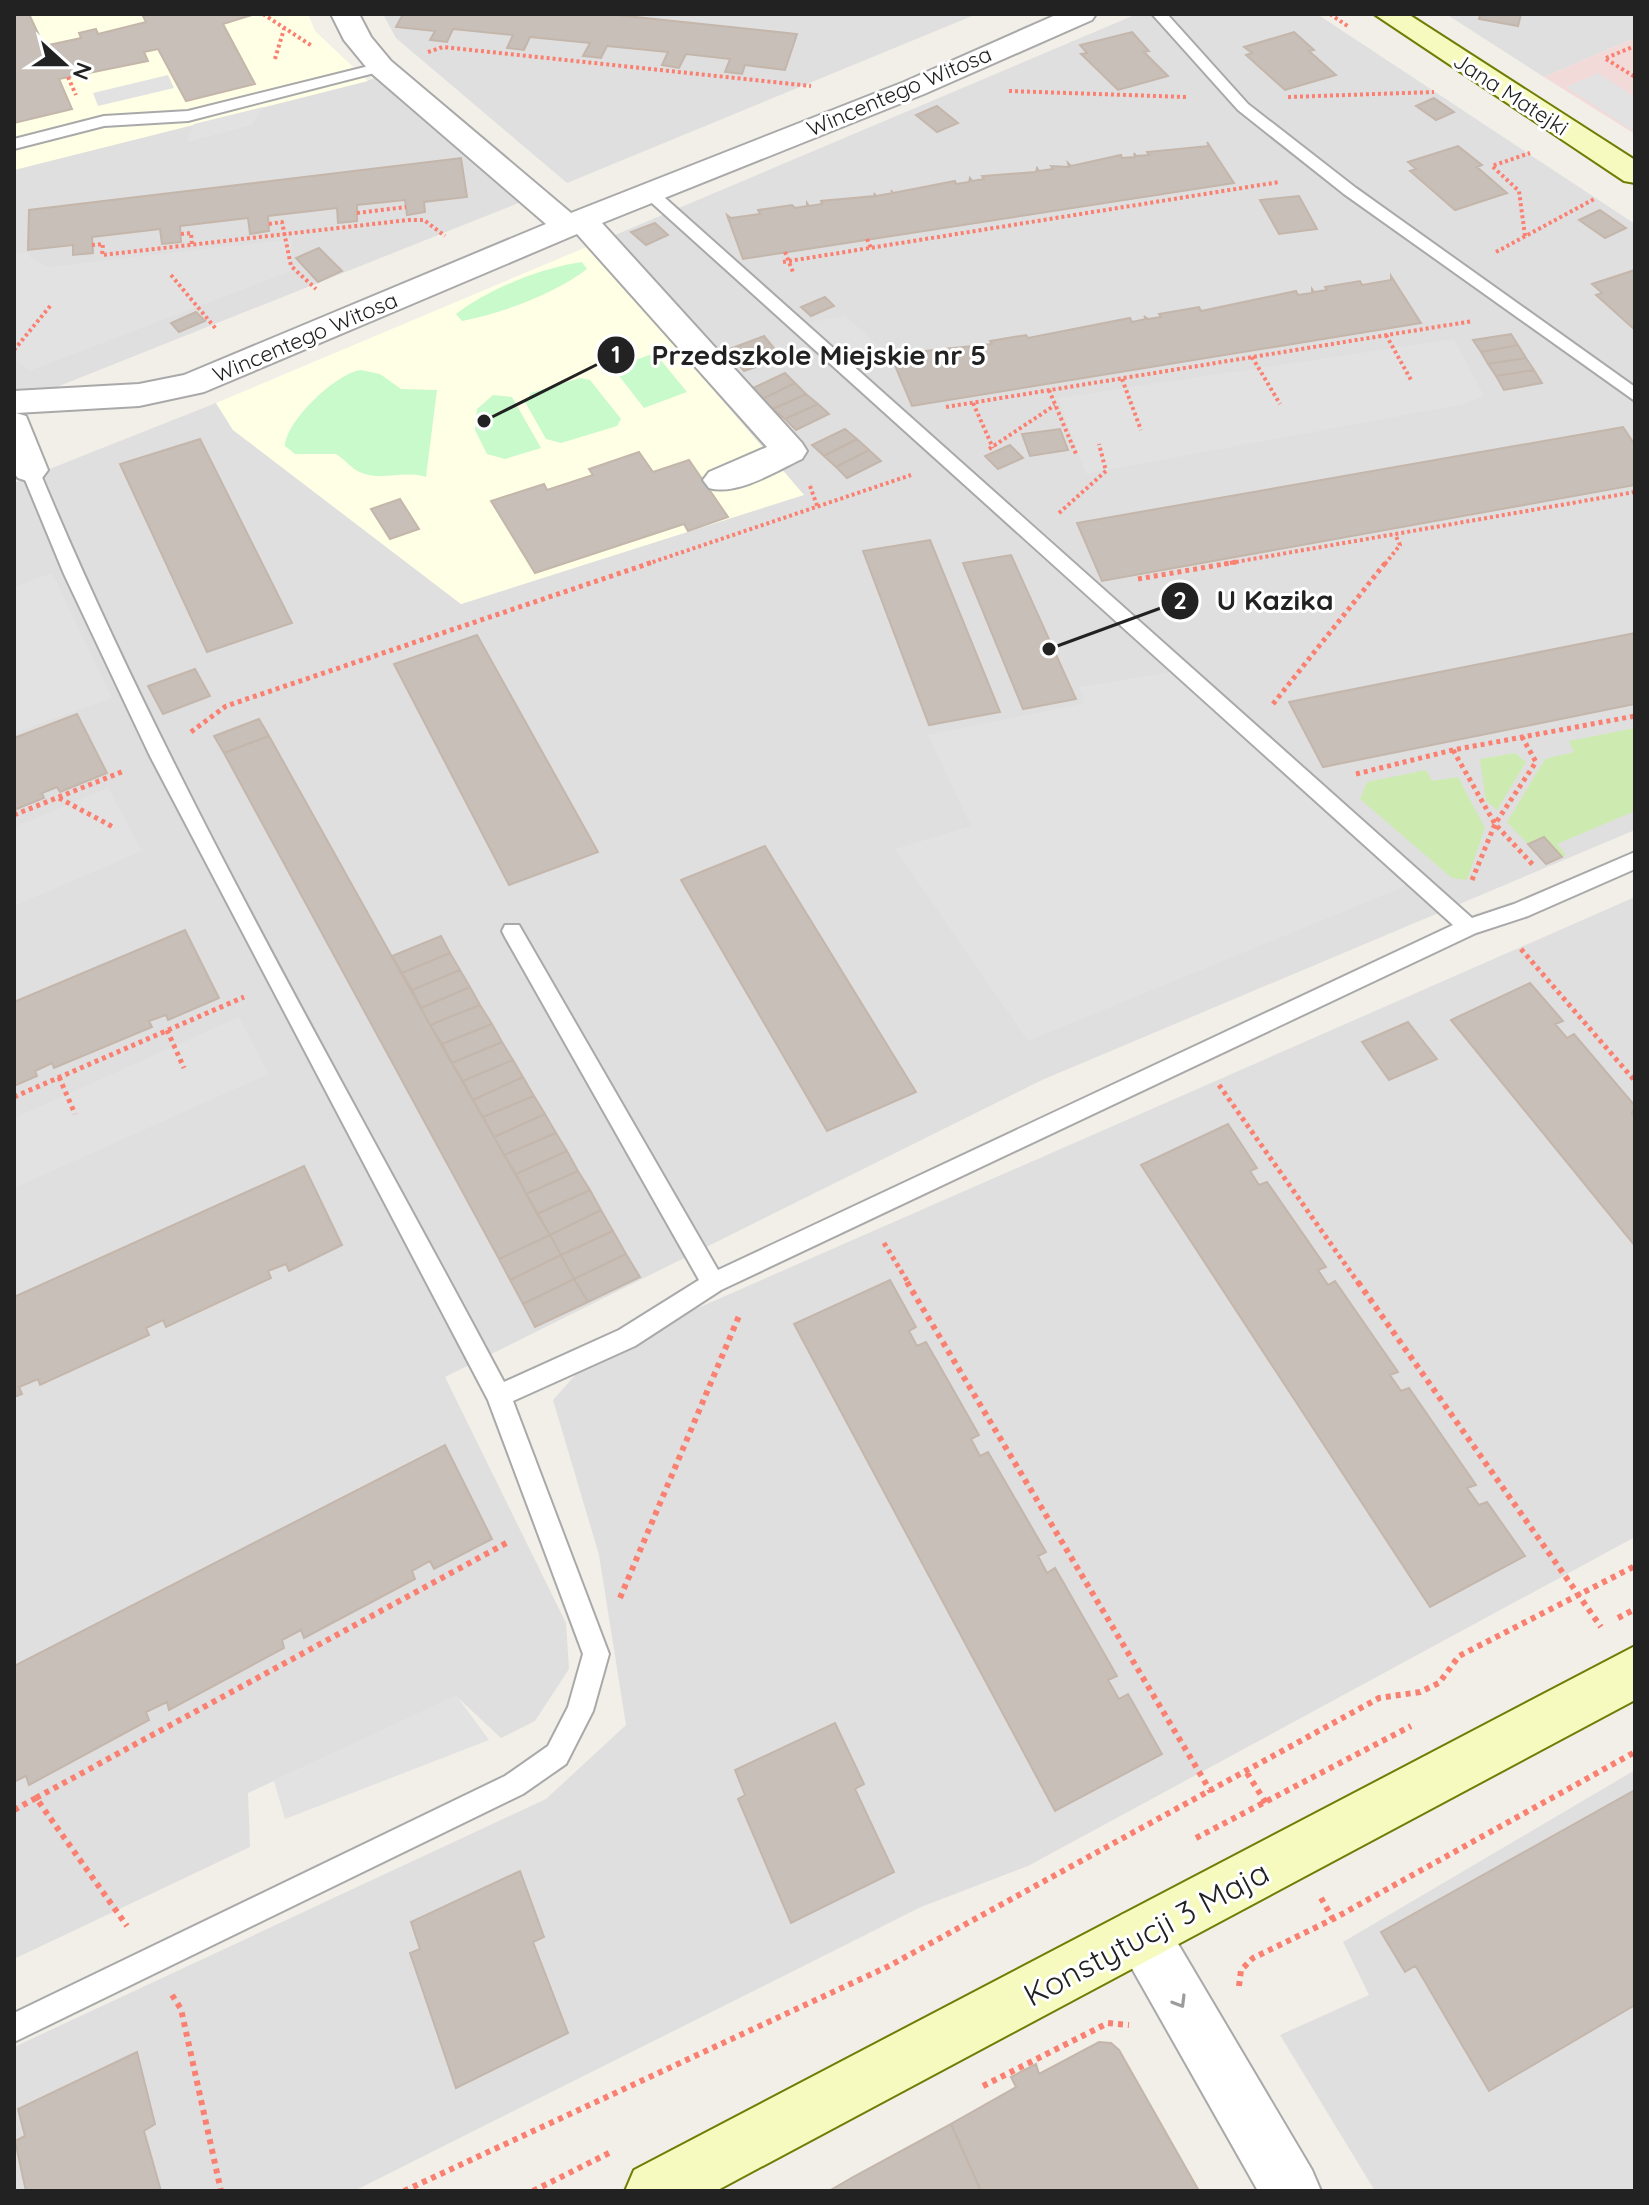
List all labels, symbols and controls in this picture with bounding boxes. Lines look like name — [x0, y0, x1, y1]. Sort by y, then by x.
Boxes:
north arrow — [24, 24, 104, 104]
street label: Wincentego Witosa — [802, 39, 996, 143]
street label: Jana Matejki — [1448, 46, 1574, 142]
text: N — [67, 59, 99, 84]
street label: Wincentego Witosa — [208, 285, 402, 389]
callout: Przedszkole Miejskie nr 5 — [596, 329, 1003, 381]
text: Przedszkole Miejskie nr 5 — [652, 337, 986, 372]
text: 1 — [611, 339, 621, 369]
callout: U Kazika — [1160, 575, 1349, 627]
text: U Kazika — [1216, 582, 1334, 617]
text: 2 — [1173, 585, 1187, 615]
street label: Konstytucji 3 Maja — [1017, 1851, 1275, 2015]
one-way arrow — [1170, 1993, 1186, 2008]

